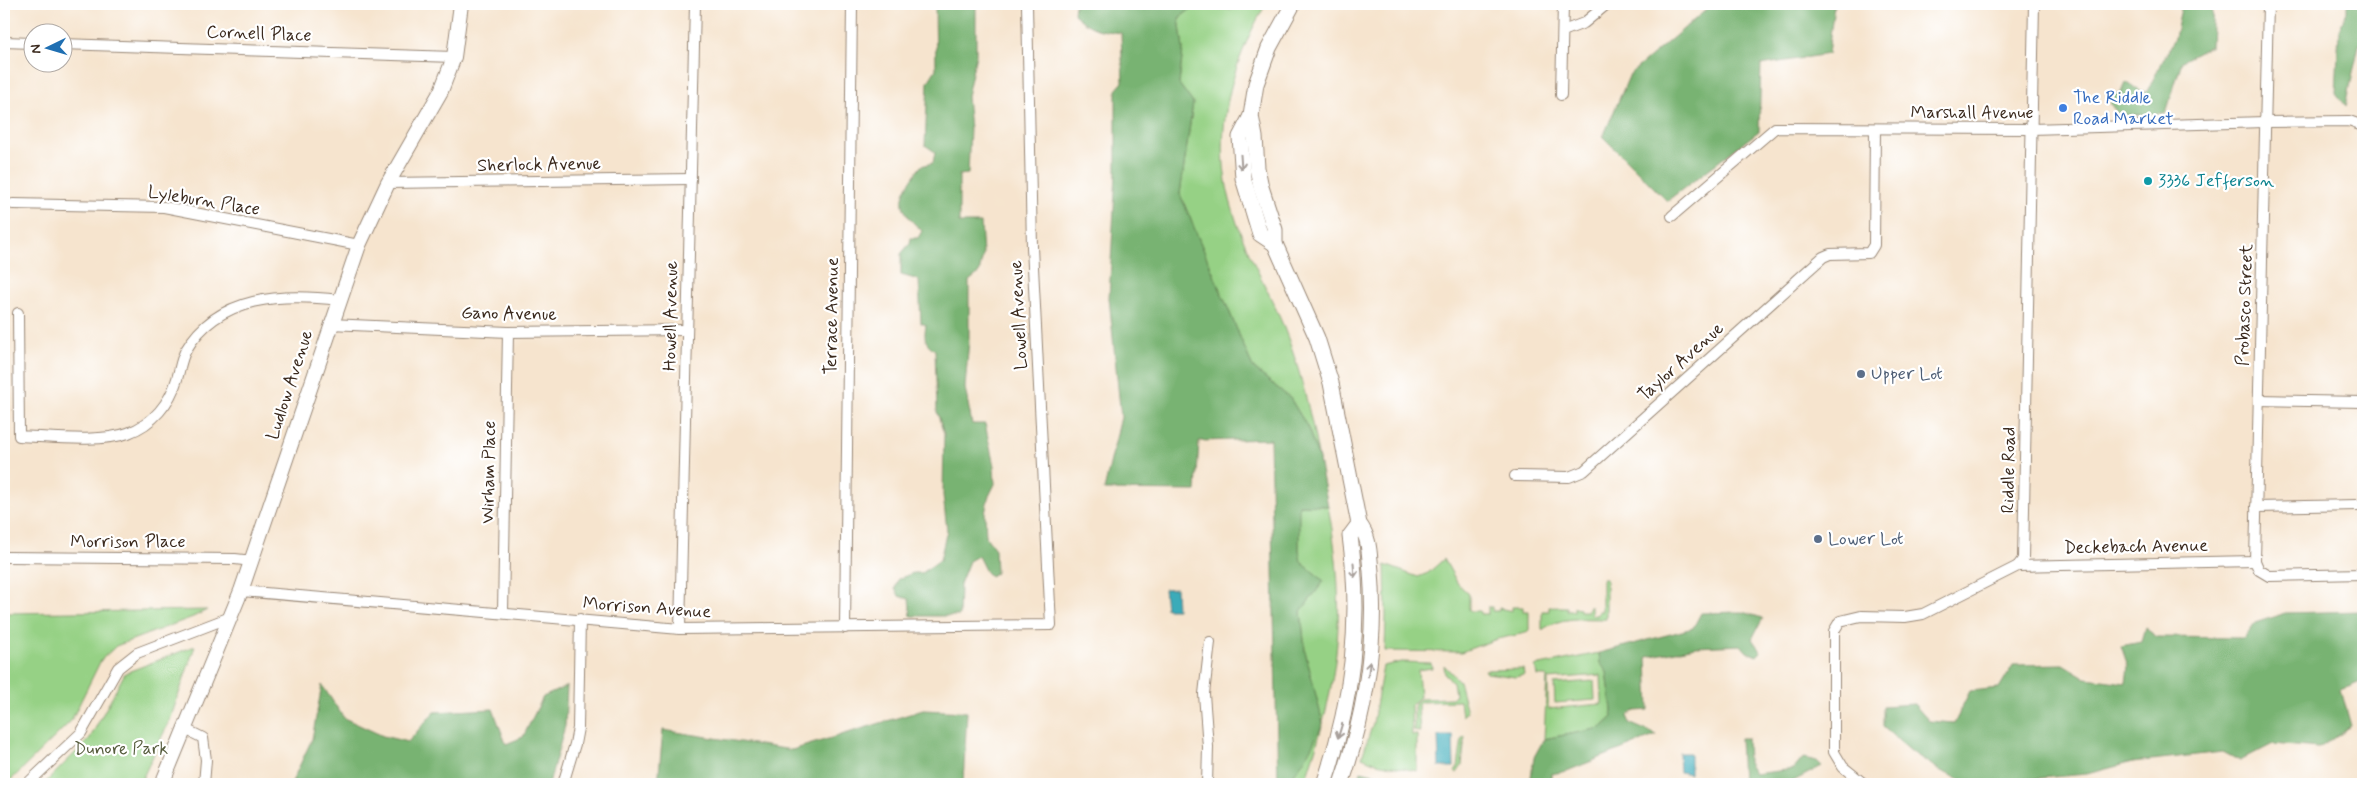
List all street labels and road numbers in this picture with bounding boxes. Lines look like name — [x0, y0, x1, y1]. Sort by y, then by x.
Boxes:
street label: Cornell Place — [206, 20, 312, 48]
street label: Marshall Avenue — [1910, 101, 2034, 125]
street label: Sherlock Avenue — [477, 152, 601, 178]
street label: Lyleburn Place — [146, 180, 262, 222]
street label: Probasco Street — [2231, 243, 2259, 366]
street label: Terrace Avenue — [819, 257, 845, 375]
street label: Lowell Avenue — [1004, 260, 1034, 370]
street label: Howell Avenue — [658, 261, 684, 371]
street label: Gano Avenue — [461, 301, 557, 327]
street label: Taylor Avenue — [1633, 317, 1729, 407]
street label: Ludlow Avenue — [261, 327, 319, 443]
street label: Wirham Place — [476, 420, 502, 524]
street label: Riddle Road — [1996, 426, 2022, 514]
street label: Morrison Place — [70, 530, 186, 554]
street label: Deckebach Avenue — [2064, 534, 2208, 560]
street label: Morrison Avenue — [582, 592, 712, 624]

